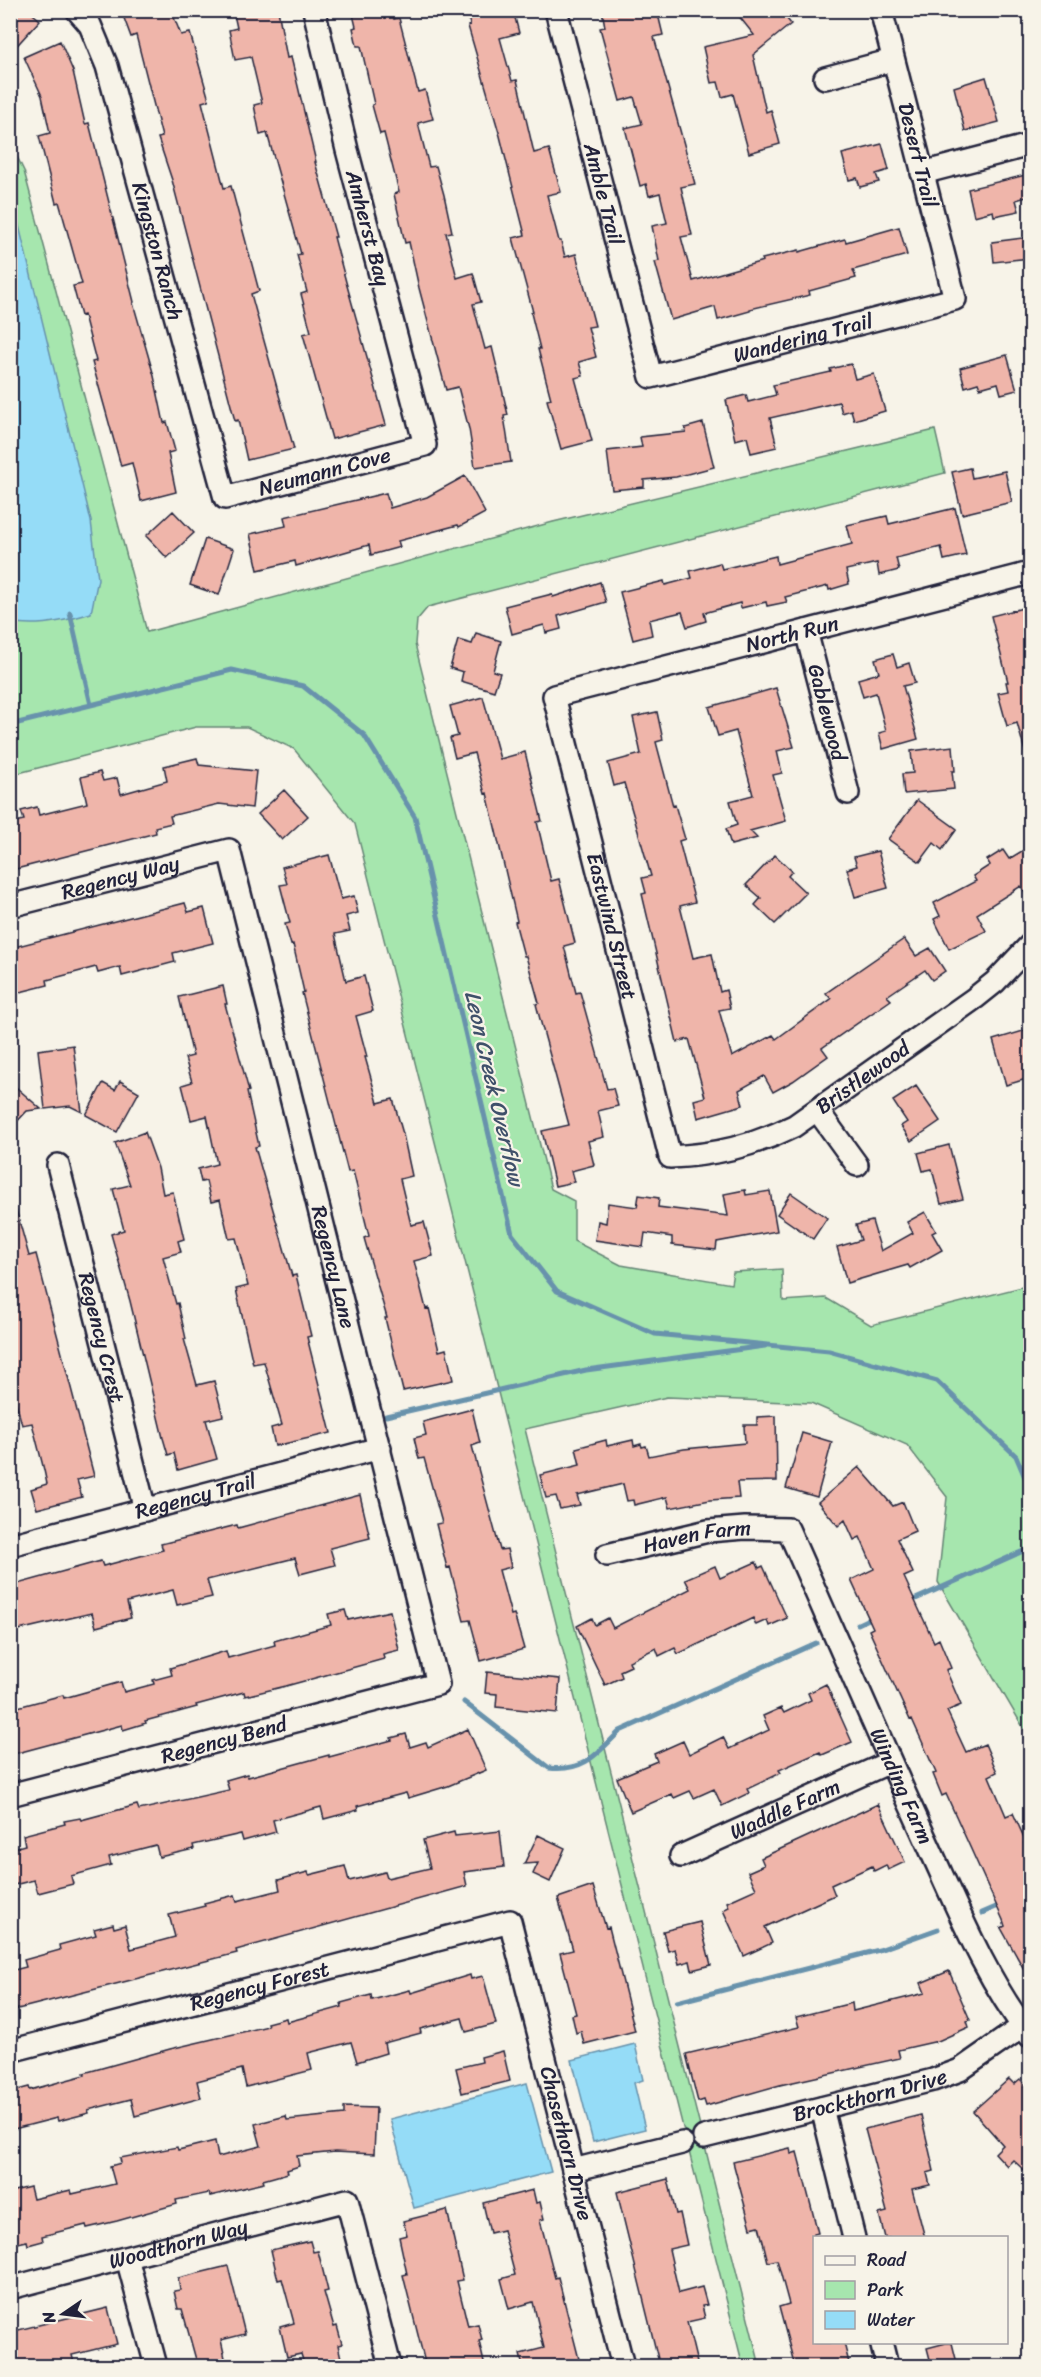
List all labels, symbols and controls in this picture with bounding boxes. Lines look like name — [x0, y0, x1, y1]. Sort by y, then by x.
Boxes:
street label: Desert Trail — [887, 98, 950, 213]
street label: Amble Trail — [572, 138, 635, 250]
street label: Amherst Bay — [334, 165, 402, 291]
street label: Kingston Ranch — [120, 177, 195, 324]
street label: Wandering Trail — [729, 302, 878, 374]
street label: Neumann Cove — [254, 436, 395, 507]
street label: North Run — [741, 604, 843, 664]
street label: Gablewood — [796, 660, 858, 767]
street label: Regency Way — [57, 844, 184, 911]
street label: Eastwind Street — [575, 849, 649, 1004]
water label: Leon Creek Overflow — [453, 987, 537, 1192]
street label: Bristlewood — [807, 1029, 920, 1124]
street label: Regency Lane — [300, 1202, 367, 1333]
street label: Regency Crest — [67, 1268, 136, 1407]
street label: Regency Trail — [131, 1462, 261, 1530]
street label: Haven Farm — [639, 1509, 752, 1565]
street label: Regency Bend — [157, 1704, 293, 1775]
street label: Winding Farm — [859, 1722, 945, 1851]
street label: Waddle Farm — [723, 1768, 847, 1851]
street label: Regency Forest — [186, 1950, 333, 2022]
street label: Brockthorn Drive — [789, 2057, 953, 2133]
street label: Chasethorn Drive — [529, 2062, 604, 2225]
street label: Woodthorn Way — [105, 2208, 252, 2280]
legend — [813, 2236, 1008, 2344]
text: Road — [867, 2244, 907, 2276]
text: Park — [867, 2274, 904, 2306]
north arrow — [33, 2284, 93, 2344]
text: Water — [867, 2304, 916, 2336]
text: N — [33, 2308, 65, 2327]

